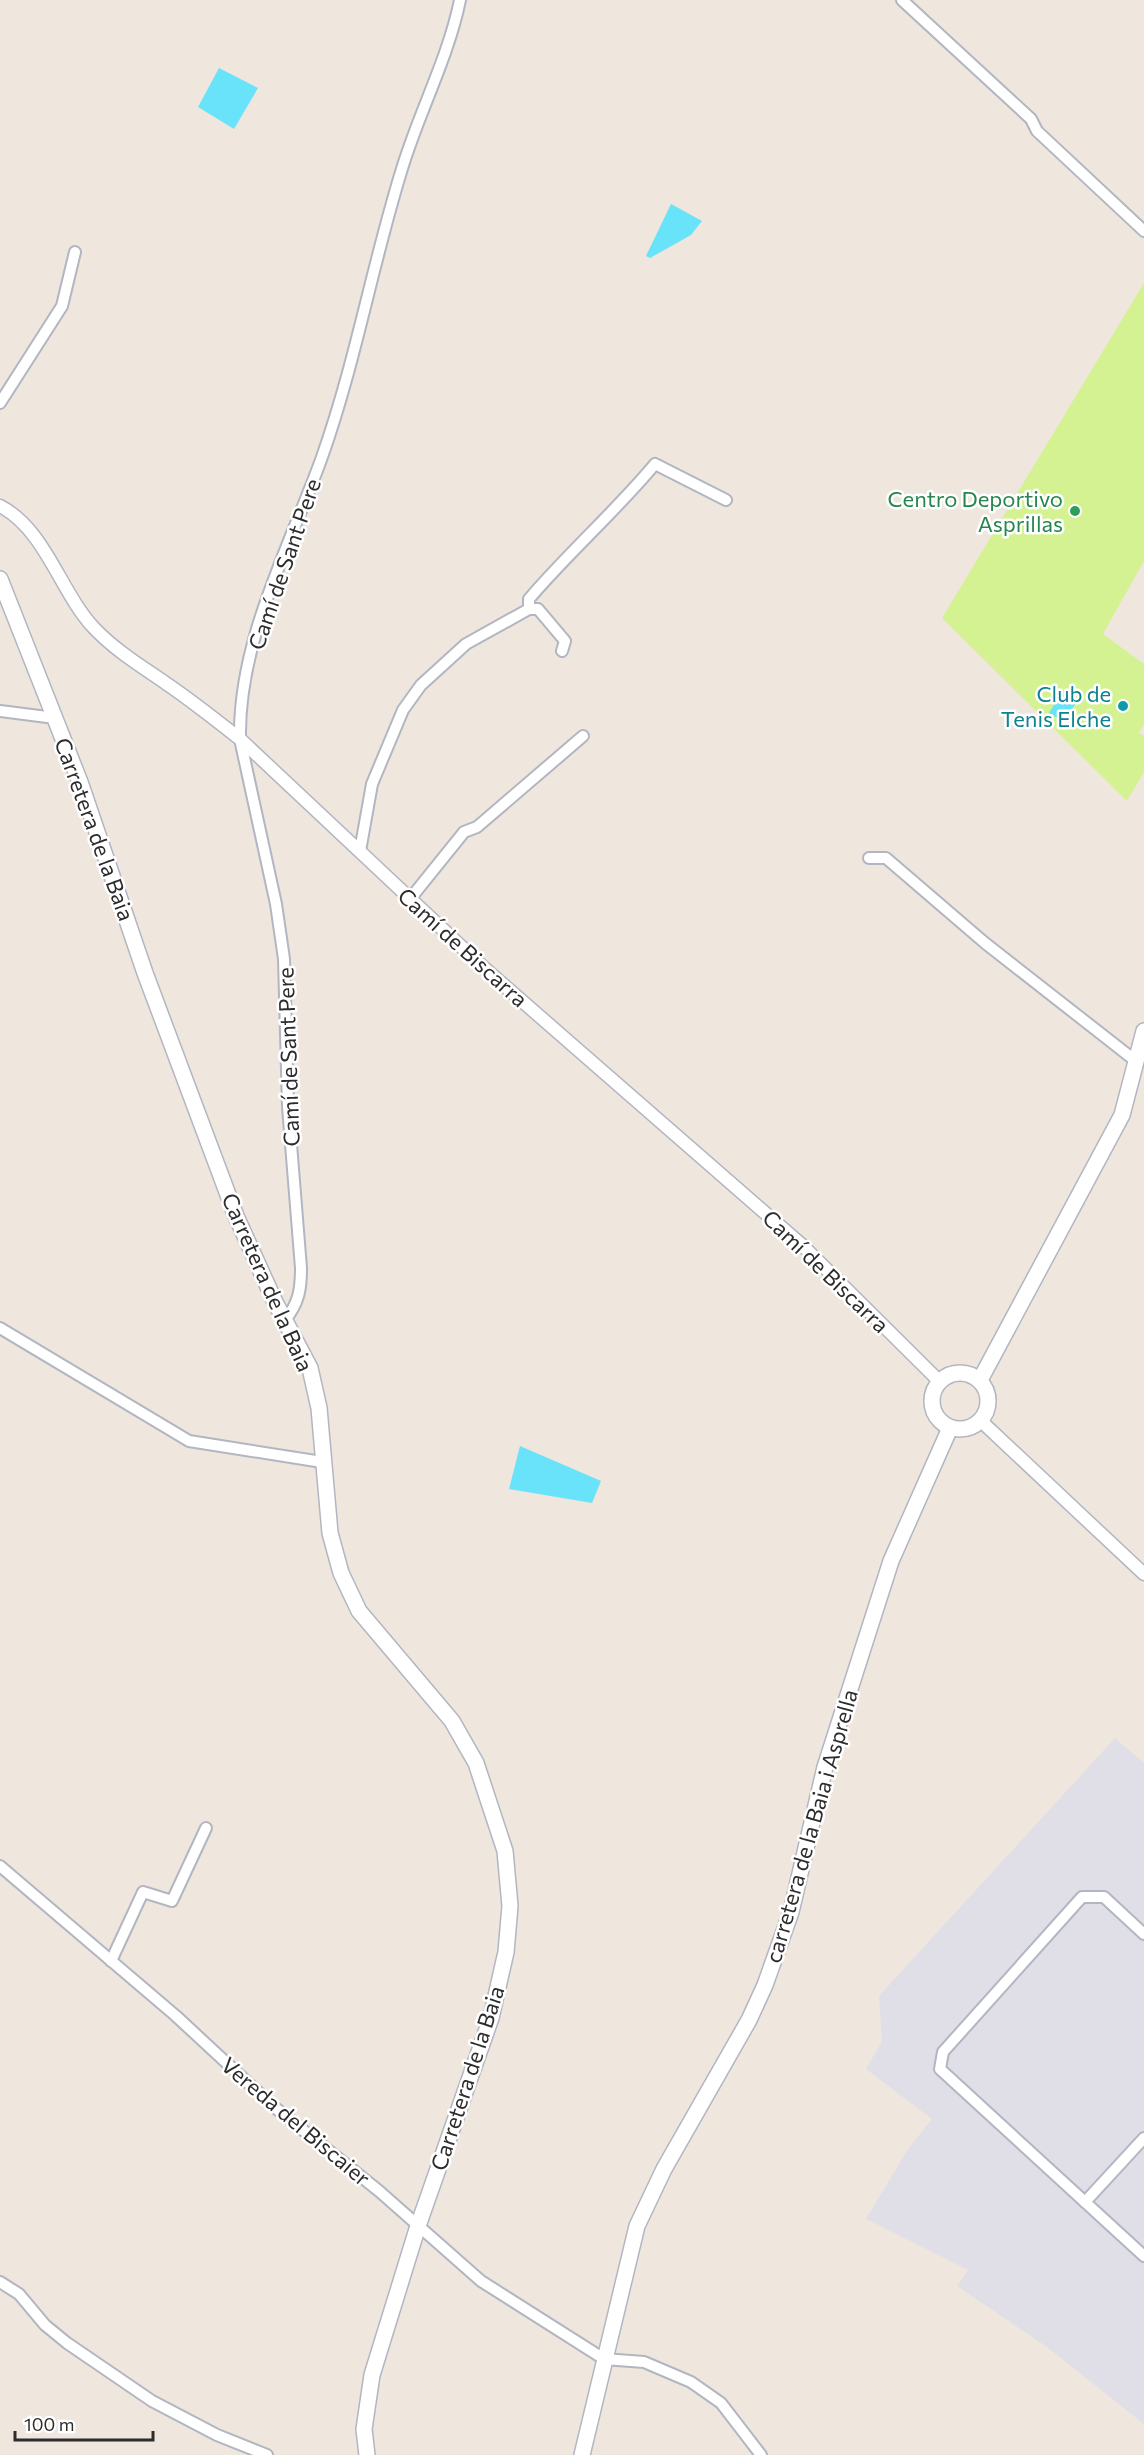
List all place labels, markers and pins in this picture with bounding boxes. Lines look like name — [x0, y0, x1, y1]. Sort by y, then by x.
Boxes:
place label: Centro Deportivo Asprillas — [887, 485, 1063, 537]
marker: Centro Deportivo Asprillas — [1068, 504, 1082, 518]
place label: Club de Tenis Elche — [1001, 680, 1111, 732]
marker: Club de Tenis Elche — [1116, 699, 1130, 713]

